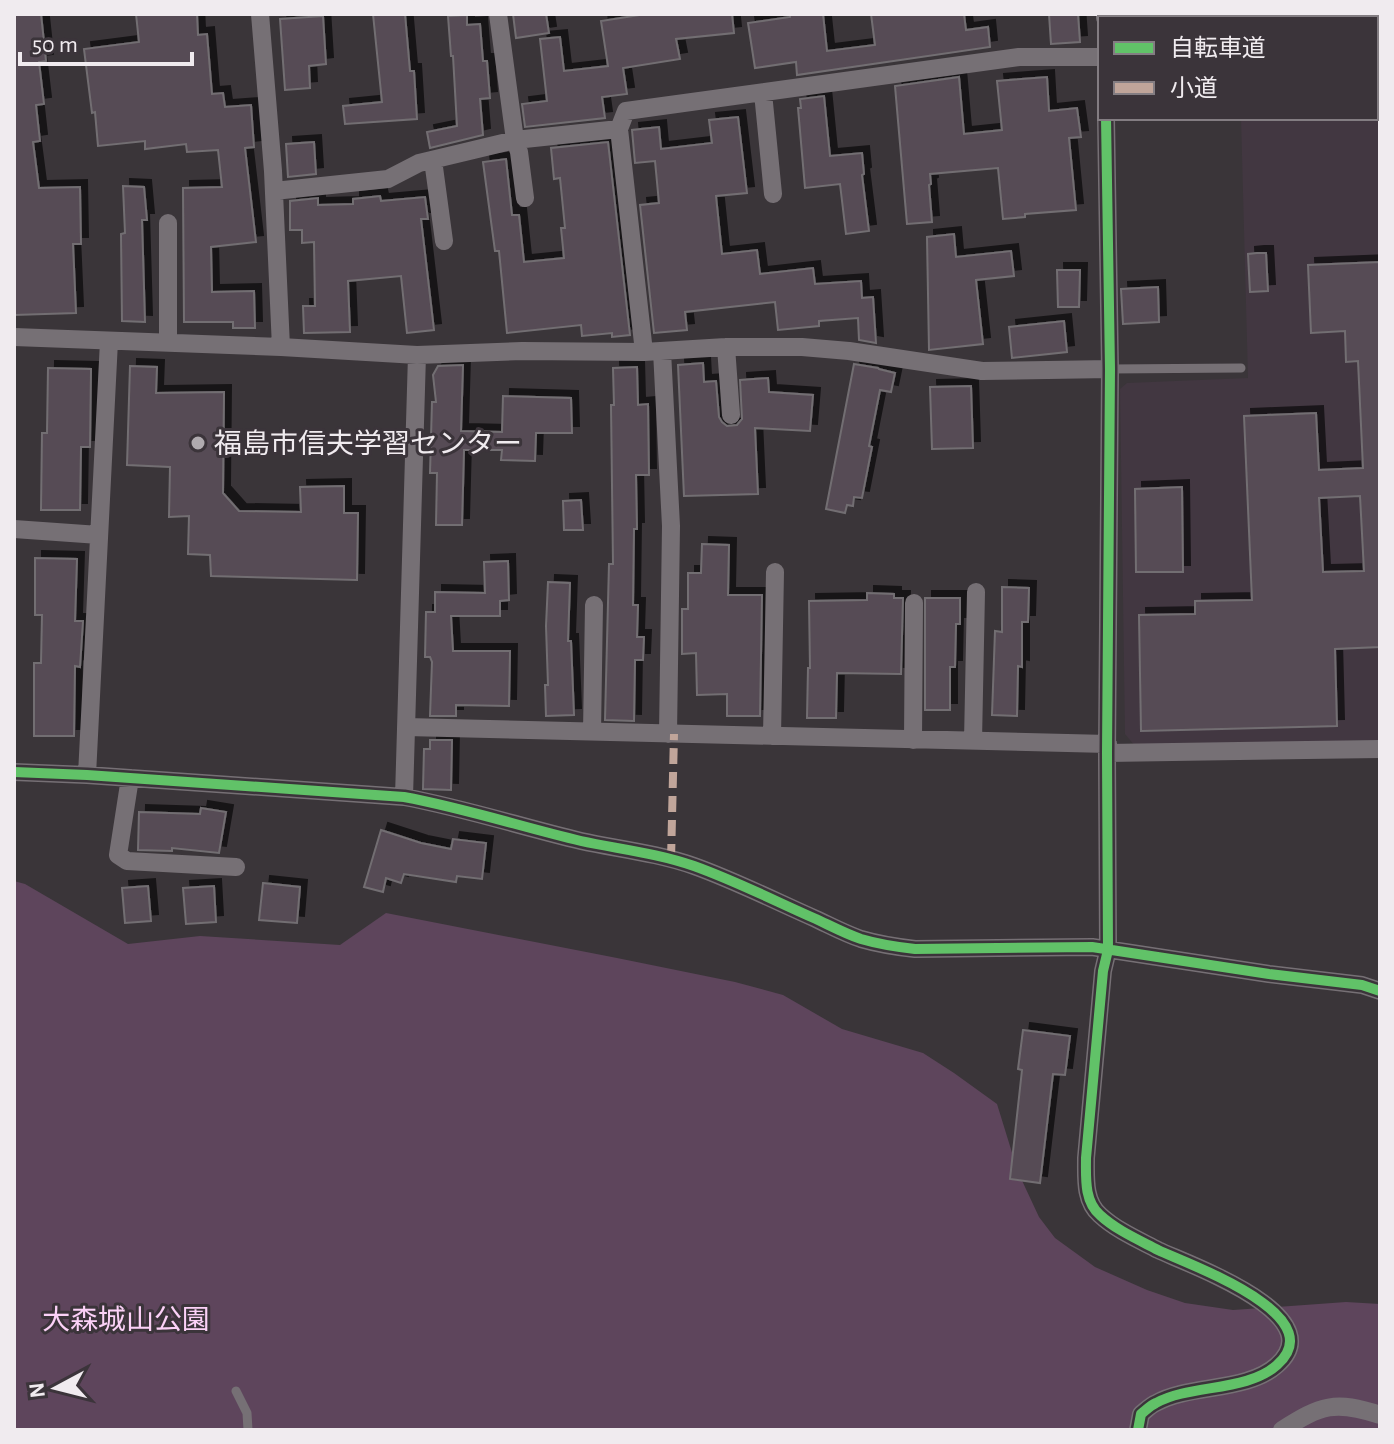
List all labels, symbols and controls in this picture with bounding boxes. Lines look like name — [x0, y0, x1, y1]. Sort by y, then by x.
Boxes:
scale bar — [20, 16, 192, 66]
legend — [1098, 16, 1378, 120]
text: 50 m — [32, 33, 78, 57]
text: 自転車道 — [1170, 35, 1266, 61]
text: 小道 — [1170, 75, 1218, 101]
place label: 福島市信夫学習センター — [214, 429, 522, 459]
marker: 福島市信夫学習センター — [189, 434, 207, 452]
park label: 大森城山公園 — [42, 1305, 210, 1335]
north arrow — [16, 1348, 96, 1428]
text: N — [25, 1381, 49, 1399]

